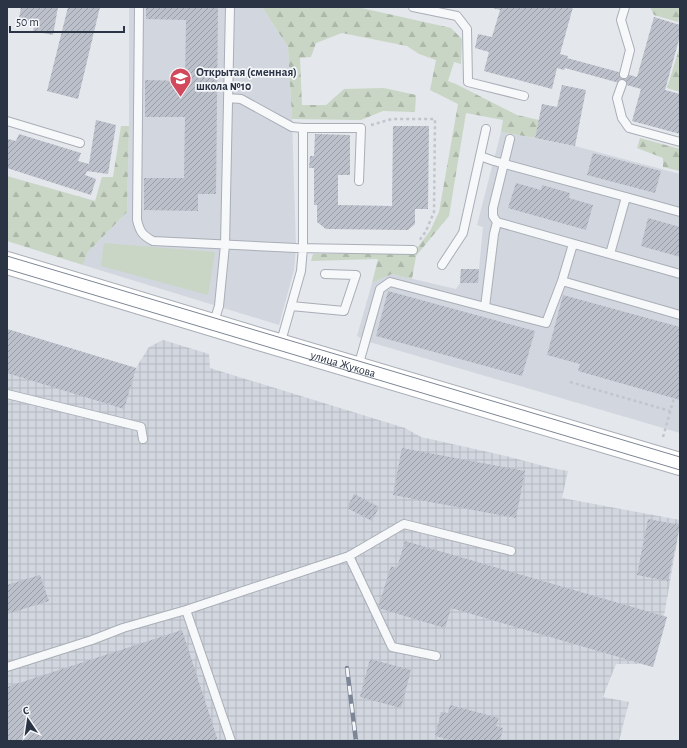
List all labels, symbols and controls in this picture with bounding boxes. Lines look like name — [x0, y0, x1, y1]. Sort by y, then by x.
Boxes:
scale bar — [10, 8, 124, 34]
text: 50 m — [16, 16, 39, 28]
school or university icon: Открытая (сменная) школа №10 — [168, 66, 194, 99]
place label: Открытая (сменная) школа №10 — [196, 66, 297, 92]
street label: улица Жукова — [308, 348, 378, 379]
north arrow — [8, 700, 48, 740]
text: С — [22, 705, 30, 717]

